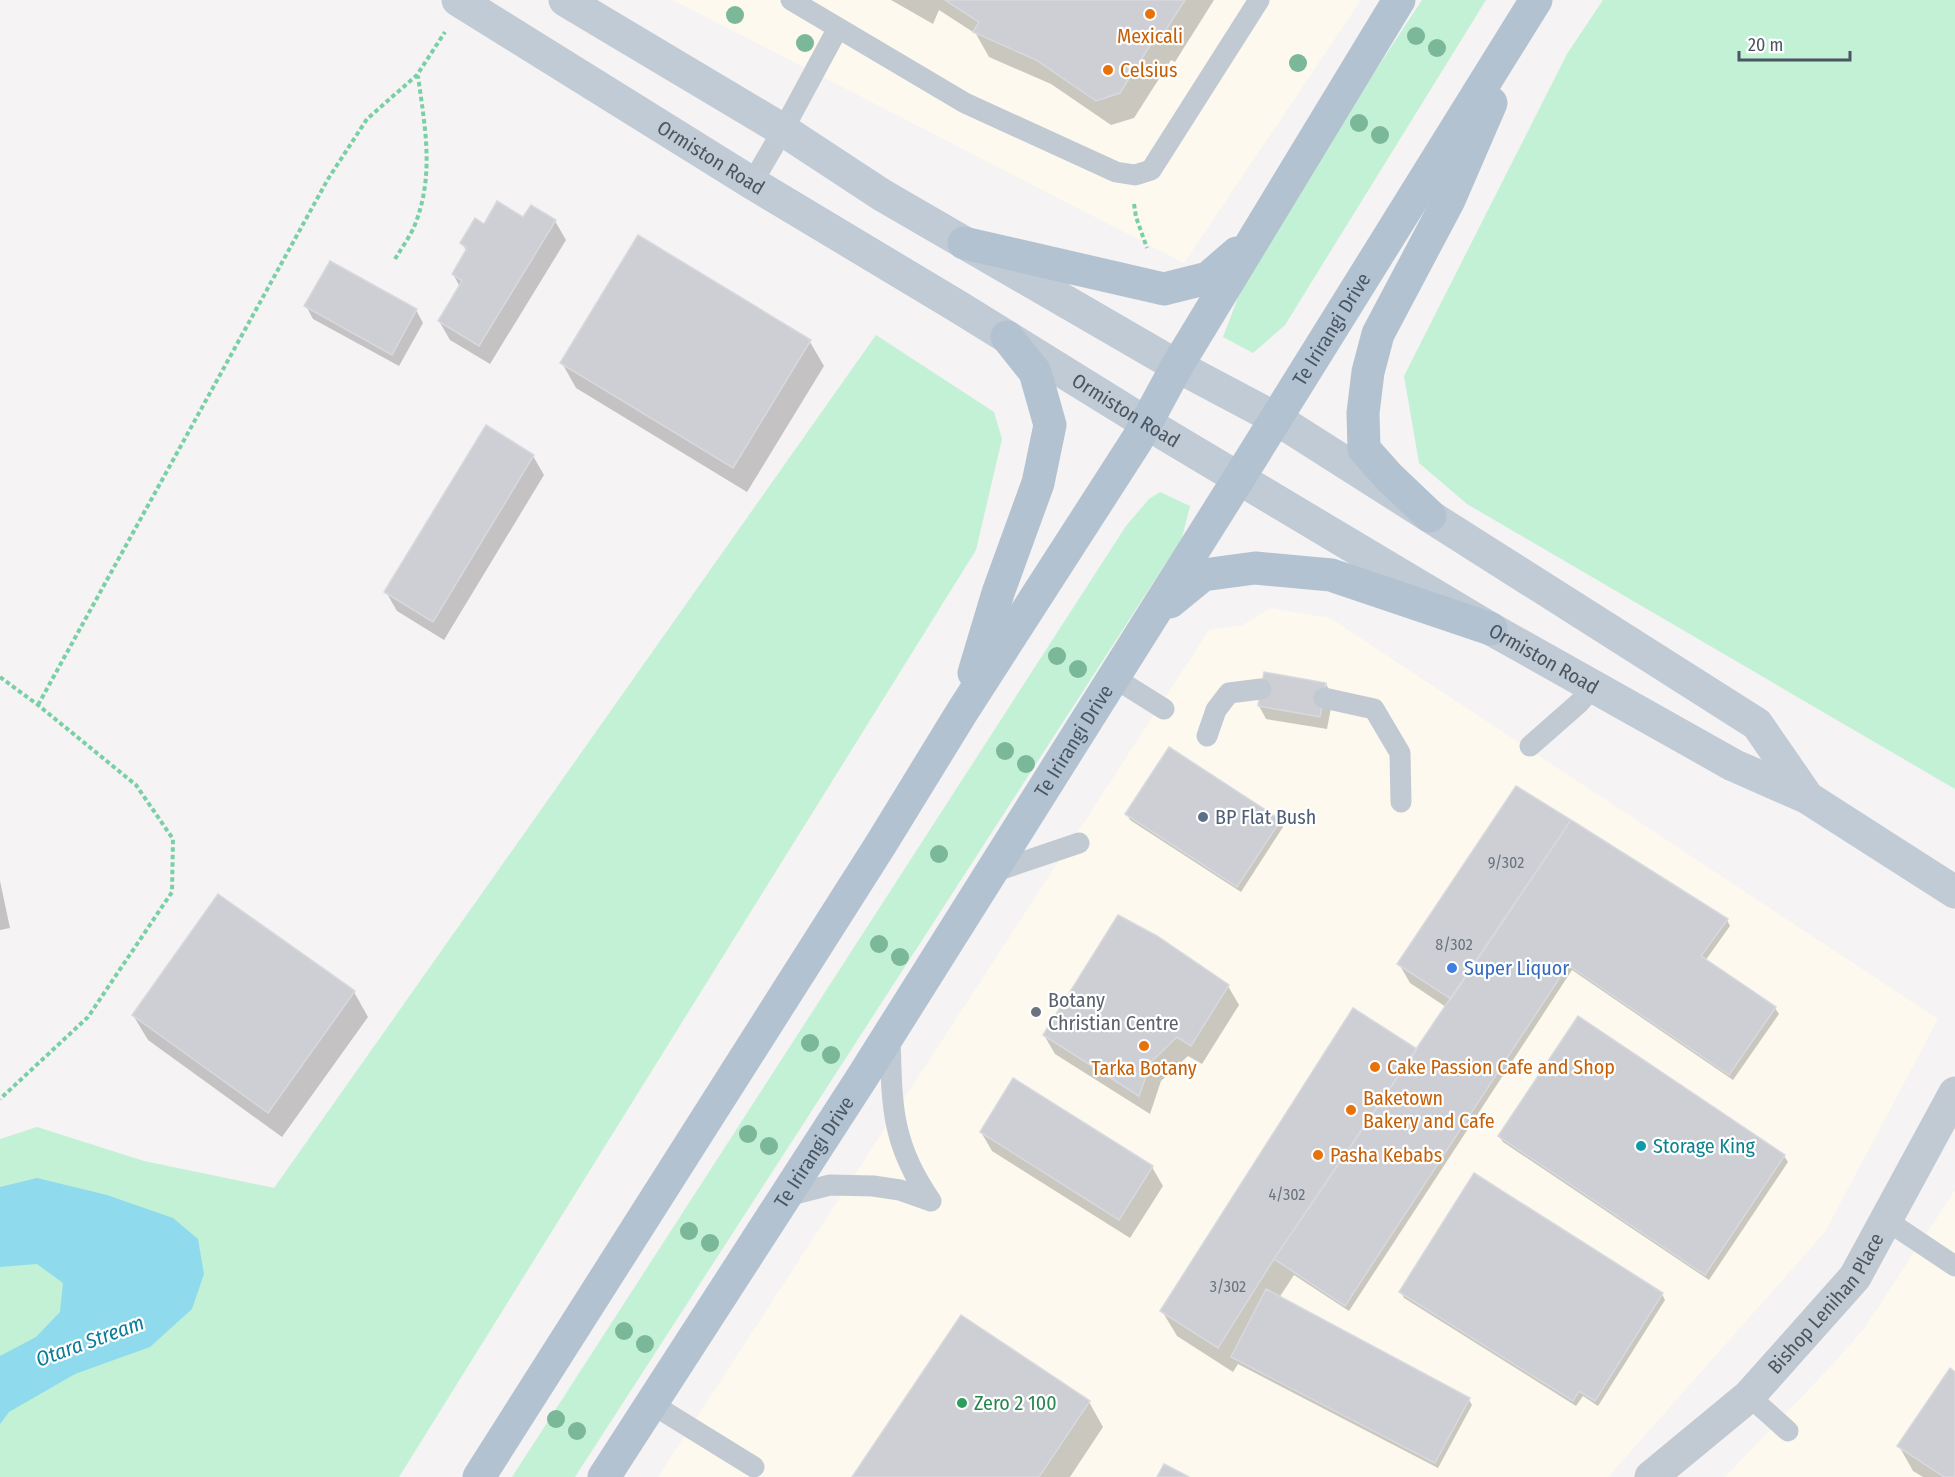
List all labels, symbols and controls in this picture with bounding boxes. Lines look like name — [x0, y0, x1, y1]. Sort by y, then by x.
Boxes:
marker: Mexicali — [1143, 7, 1157, 21]
place label: Mexicali — [1117, 24, 1183, 48]
scale bar — [1739, 24, 1850, 62]
text: 20 m — [1748, 34, 1783, 56]
place label: Celsius — [1120, 58, 1178, 82]
marker: Celsius — [1101, 63, 1115, 77]
street label: Ormiston Road — [653, 115, 769, 200]
street label: Te Irirangi Drive — [1287, 268, 1376, 390]
street label: Ormiston Road — [1068, 368, 1184, 452]
street label: Ormiston Road — [1485, 618, 1603, 699]
street label: Te Irirangi Drive — [1029, 680, 1118, 802]
place label: BP Flat Bush — [1215, 805, 1316, 829]
marker: BP Flat Bush — [1196, 810, 1210, 824]
house number: 9/302 — [1488, 853, 1524, 872]
house number: 8/302 — [1435, 935, 1473, 954]
place label: Super Liquor — [1464, 956, 1569, 980]
marker: Super Liquor — [1445, 961, 1459, 975]
place label: Botany Christian Centre — [1048, 988, 1179, 1035]
marker: Botany Christian Centre — [1029, 1005, 1043, 1019]
marker: Tarka Botany — [1137, 1039, 1151, 1053]
place label: Cake Passion Cafe and Shop — [1387, 1055, 1615, 1079]
place label: Tarka Botany — [1091, 1056, 1197, 1080]
marker: Cake Passion Cafe and Shop — [1368, 1060, 1382, 1074]
place label: Baketown Bakery and Cafe — [1363, 1086, 1495, 1133]
street label: Te Irirangi Drive — [769, 1092, 859, 1212]
marker: Baketown Bakery and Cafe — [1344, 1103, 1358, 1117]
place label: Storage King — [1653, 1134, 1755, 1158]
marker: Storage King — [1634, 1139, 1648, 1153]
place label: Pasha Kebabs — [1330, 1143, 1442, 1167]
marker: Pasha Kebabs — [1311, 1148, 1325, 1162]
house number: 4/302 — [1269, 1185, 1305, 1204]
street label: Bishop Lenihan Place — [1763, 1229, 1889, 1379]
house number: 3/302 — [1210, 1277, 1246, 1296]
water label: Otara Stream — [32, 1309, 148, 1373]
place label: Zero 2 100 — [974, 1391, 1057, 1415]
marker: Zero 2 100 — [955, 1396, 969, 1410]

